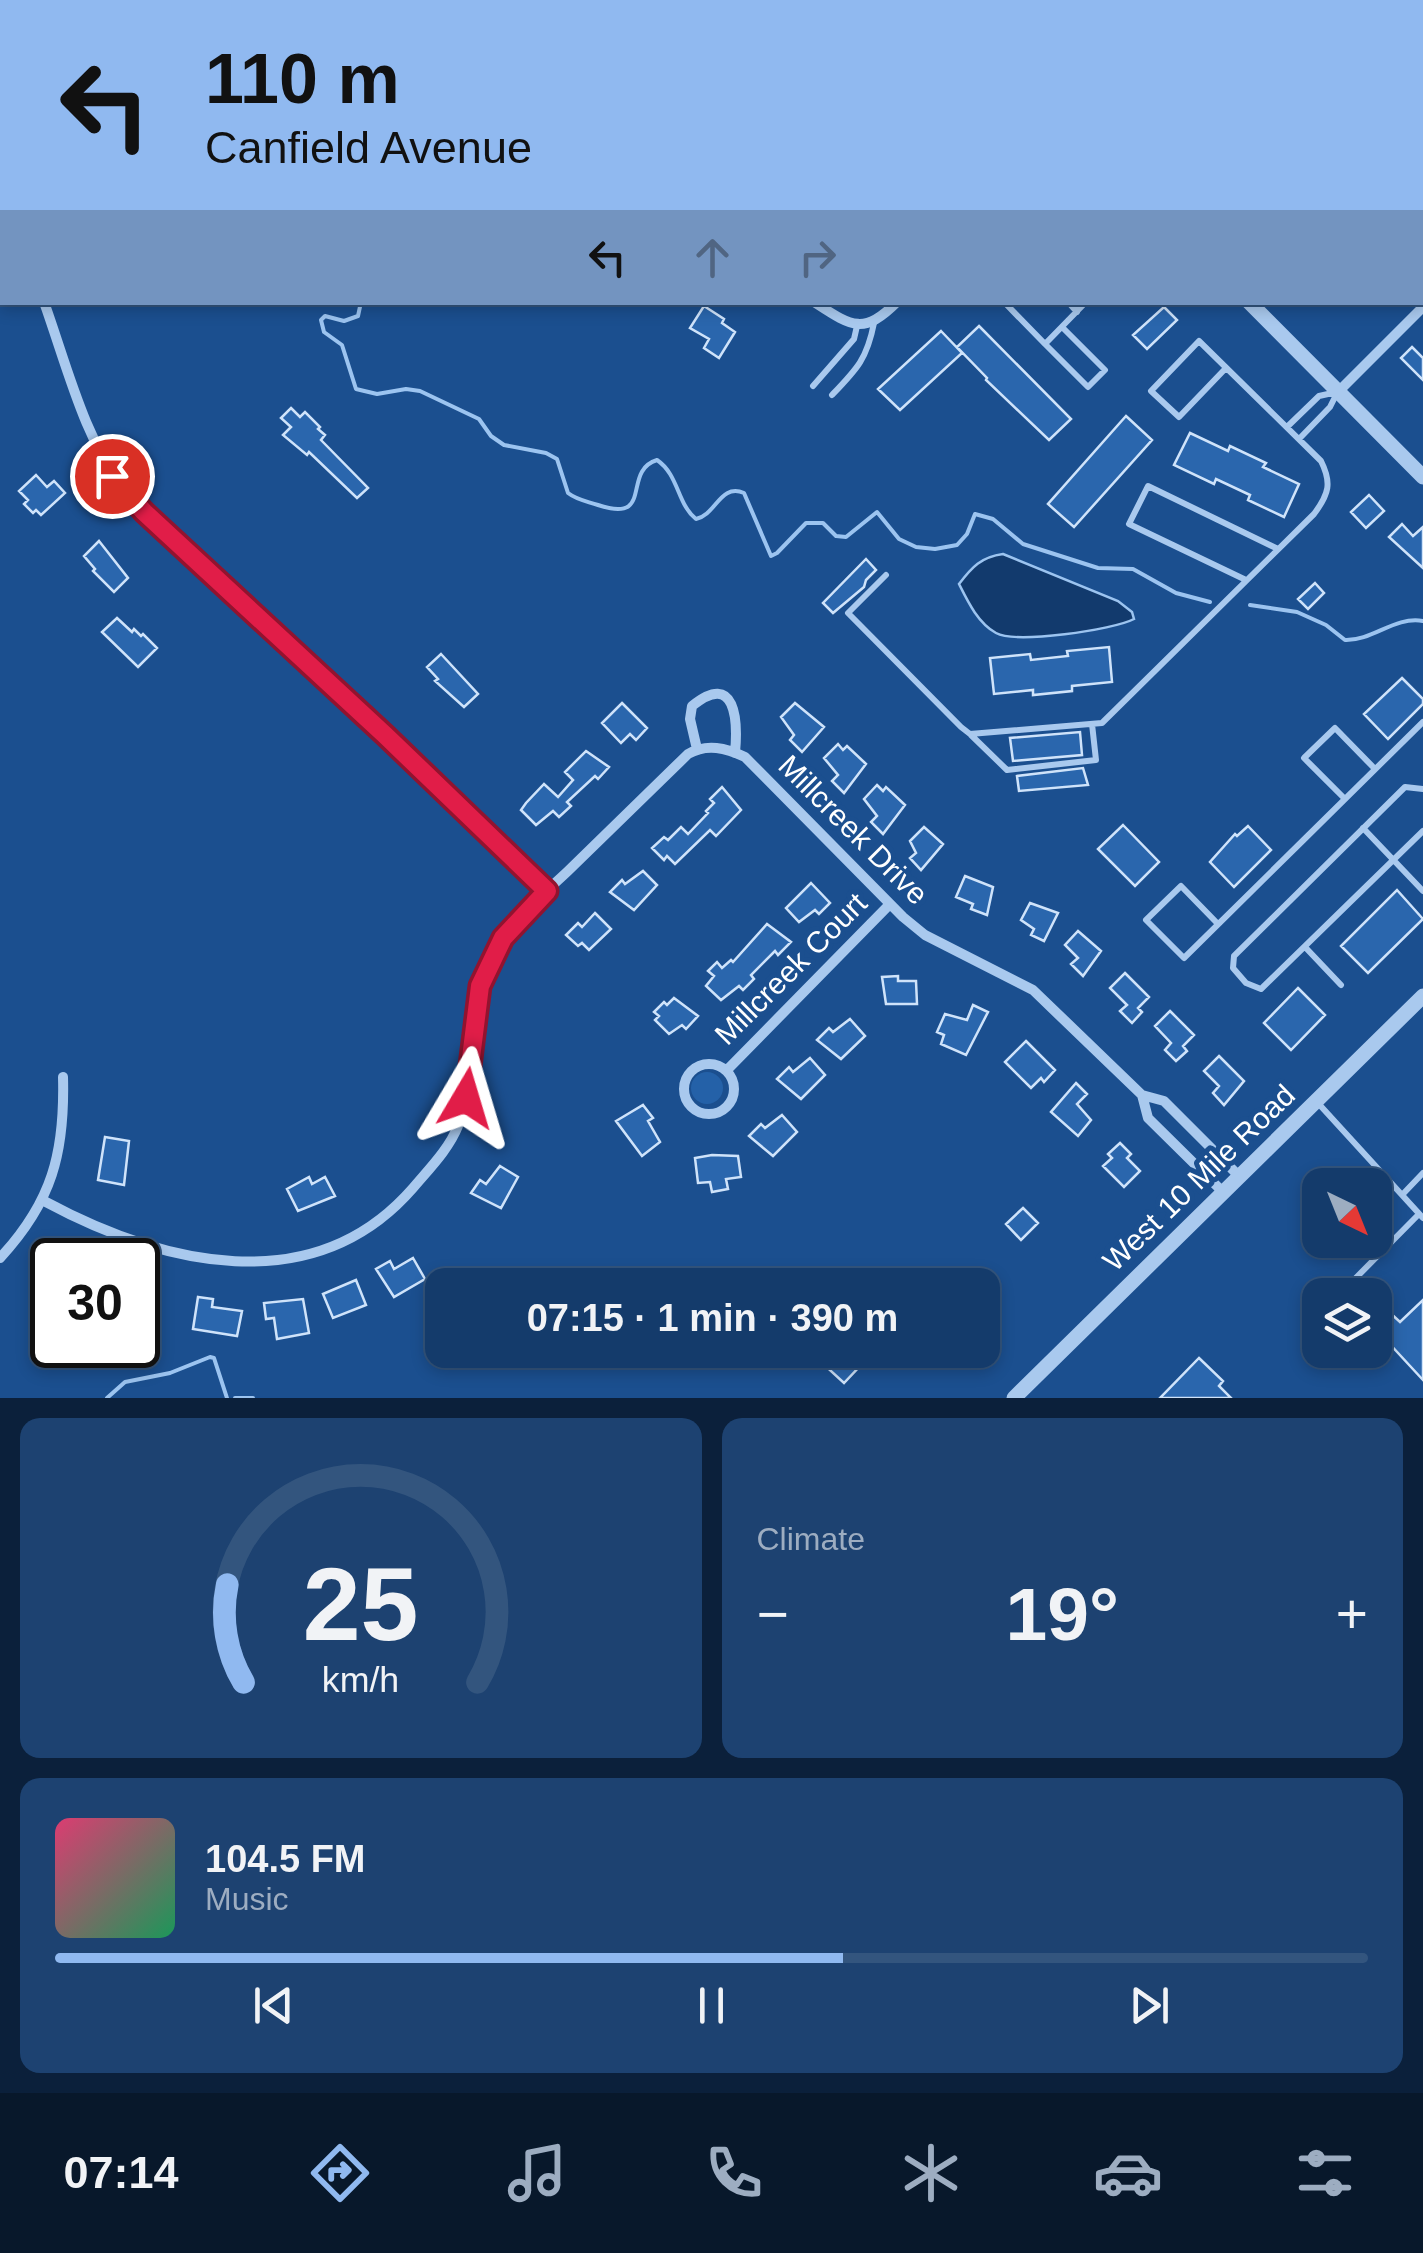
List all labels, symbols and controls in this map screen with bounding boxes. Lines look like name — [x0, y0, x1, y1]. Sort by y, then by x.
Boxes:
icon: left — [40, 40, 170, 170]
text: 110 m — [205, 40, 400, 118]
text: Canfield Avenue — [205, 122, 532, 173]
icon: left — [580, 230, 635, 285]
icon: ahead — [685, 230, 740, 285]
icon: right — [790, 230, 845, 285]
pin — [70, 434, 155, 519]
icon: arrive — [85, 449, 140, 504]
street label: Millcreek Drive — [772, 748, 935, 911]
street label: Millcreek Court — [708, 886, 874, 1051]
position arrow — [414, 1046, 518, 1150]
street label: West 10 Mile Road — [1096, 1078, 1301, 1277]
north arrow — [1302, 1168, 1392, 1258]
map controls — [1302, 1168, 1392, 1368]
speed limit sign: 30 — [30, 1238, 160, 1368]
button: layers — [1302, 1278, 1392, 1368]
text: 07:15 · 1 min · 390 m — [527, 1297, 898, 1339]
text: Climate — [757, 1521, 865, 1557]
text: 25 — [303, 1546, 419, 1662]
text: 19° — [1006, 1572, 1119, 1656]
text: − — [757, 1583, 789, 1645]
text: + — [1336, 1583, 1368, 1645]
text: km/h — [322, 1660, 399, 1700]
text: 104.5 FM — [205, 1838, 366, 1880]
text: Music — [205, 1881, 289, 1917]
icon: previous — [246, 1978, 301, 2033]
icon: pause — [684, 1978, 739, 2033]
icon: next — [1122, 1978, 1177, 2033]
icon: directions — [305, 2138, 375, 2208]
icon: music — [502, 2138, 572, 2208]
icon: phone — [699, 2138, 769, 2208]
icon: climate — [896, 2138, 966, 2208]
icon: car — [1093, 2138, 1163, 2208]
icon: filters — [1290, 2138, 1360, 2208]
text: 07:14 — [63, 2147, 179, 2198]

